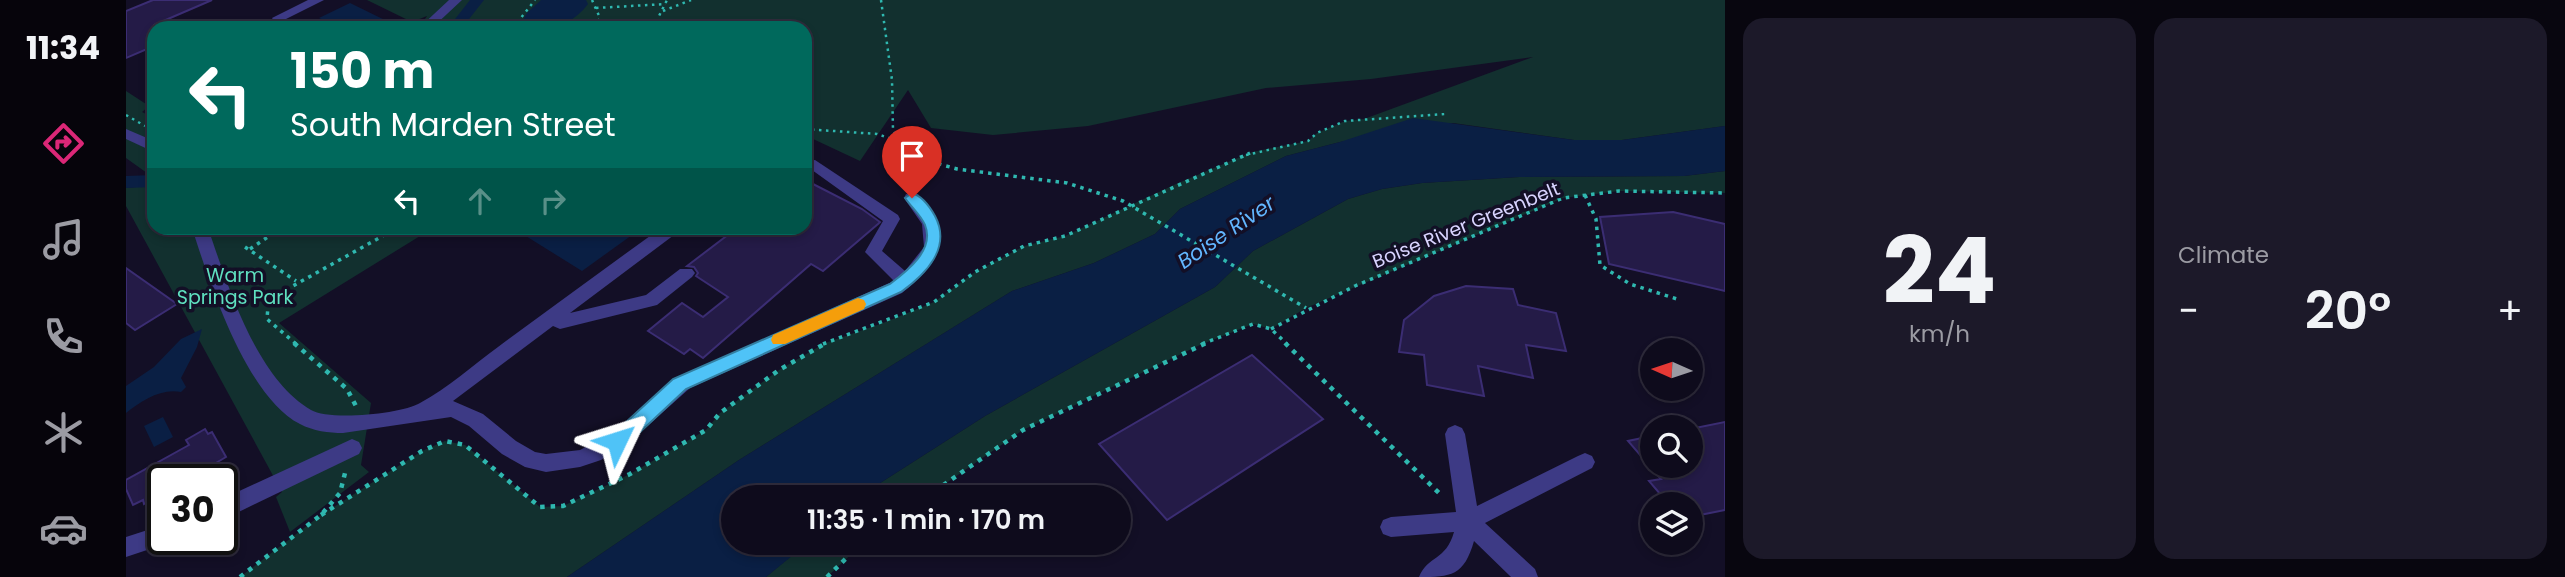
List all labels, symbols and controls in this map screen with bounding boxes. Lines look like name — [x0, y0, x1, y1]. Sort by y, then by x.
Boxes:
text: 11:34 — [26, 25, 100, 70]
text: 150 m — [290, 37, 435, 105]
icon: left — [175, 49, 266, 140]
text: South Marden Street — [290, 102, 616, 147]
icon: directions — [39, 119, 88, 168]
pin — [882, 126, 942, 198]
icon: arrive — [893, 137, 931, 175]
street label: Boise River Greenbelt — [1368, 175, 1564, 275]
icon: left — [388, 182, 426, 220]
icon: ahead — [461, 182, 499, 220]
icon: right — [534, 182, 572, 220]
water label: Boise River — [1171, 188, 1282, 275]
text: 24 — [1883, 207, 1996, 335]
icon: music — [39, 215, 88, 264]
text: Climate — [2178, 239, 2269, 271]
park label: Warm Springs Park — [177, 262, 293, 311]
text: 20° — [2305, 274, 2391, 347]
text: − — [2178, 284, 2199, 337]
text: + — [2497, 284, 2523, 337]
icon: phone — [39, 312, 88, 361]
text: km/h — [1909, 318, 1970, 350]
north arrow — [1640, 338, 1703, 401]
map controls — [1640, 338, 1703, 555]
position arrow — [580, 404, 654, 478]
icon: climate — [39, 408, 88, 457]
button: search — [1640, 415, 1703, 478]
speed limit sign: 30 — [147, 464, 238, 555]
button: layers — [1640, 492, 1703, 555]
text: 11:35 · 1 min · 170 m — [807, 502, 1045, 538]
icon: car — [39, 504, 88, 553]

